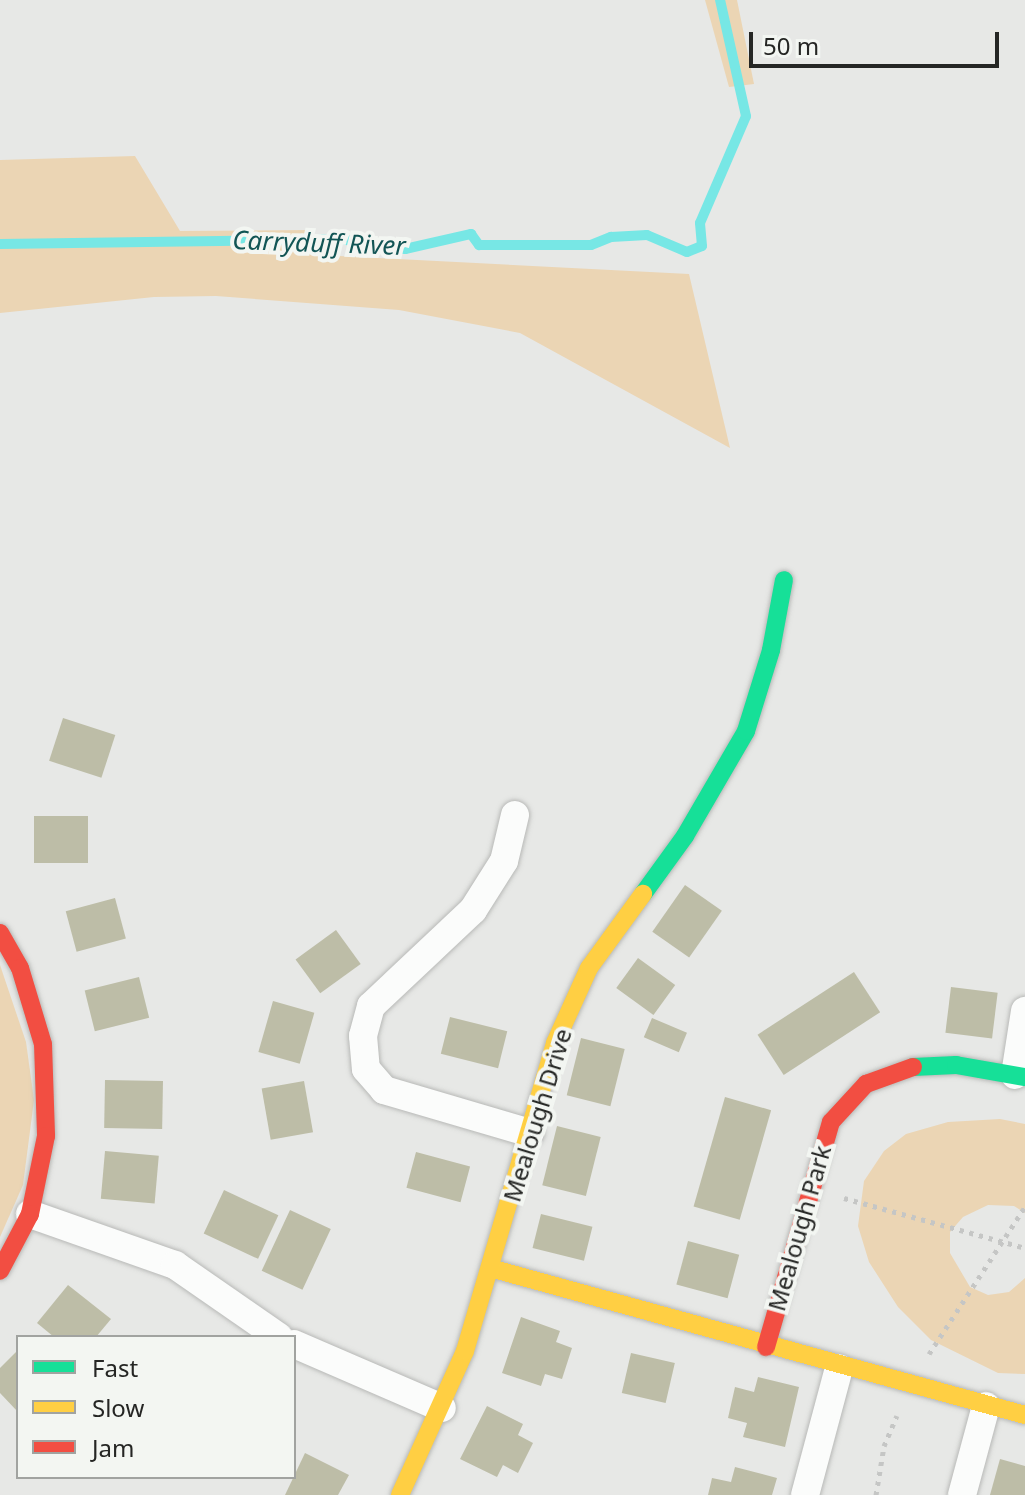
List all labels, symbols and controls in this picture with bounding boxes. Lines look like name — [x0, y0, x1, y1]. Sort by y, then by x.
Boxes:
scale bar — [753, 16, 1003, 66]
text: 50 m — [763, 29, 819, 62]
water label: Carryduff River — [232, 224, 406, 262]
street label: Mealough Drive — [497, 1025, 577, 1205]
street label: Mealough Park — [762, 1142, 836, 1314]
legend — [16, 1335, 296, 1479]
text: Fast — [92, 1351, 138, 1384]
text: Slow — [92, 1391, 144, 1424]
text: Jam — [92, 1431, 134, 1464]

